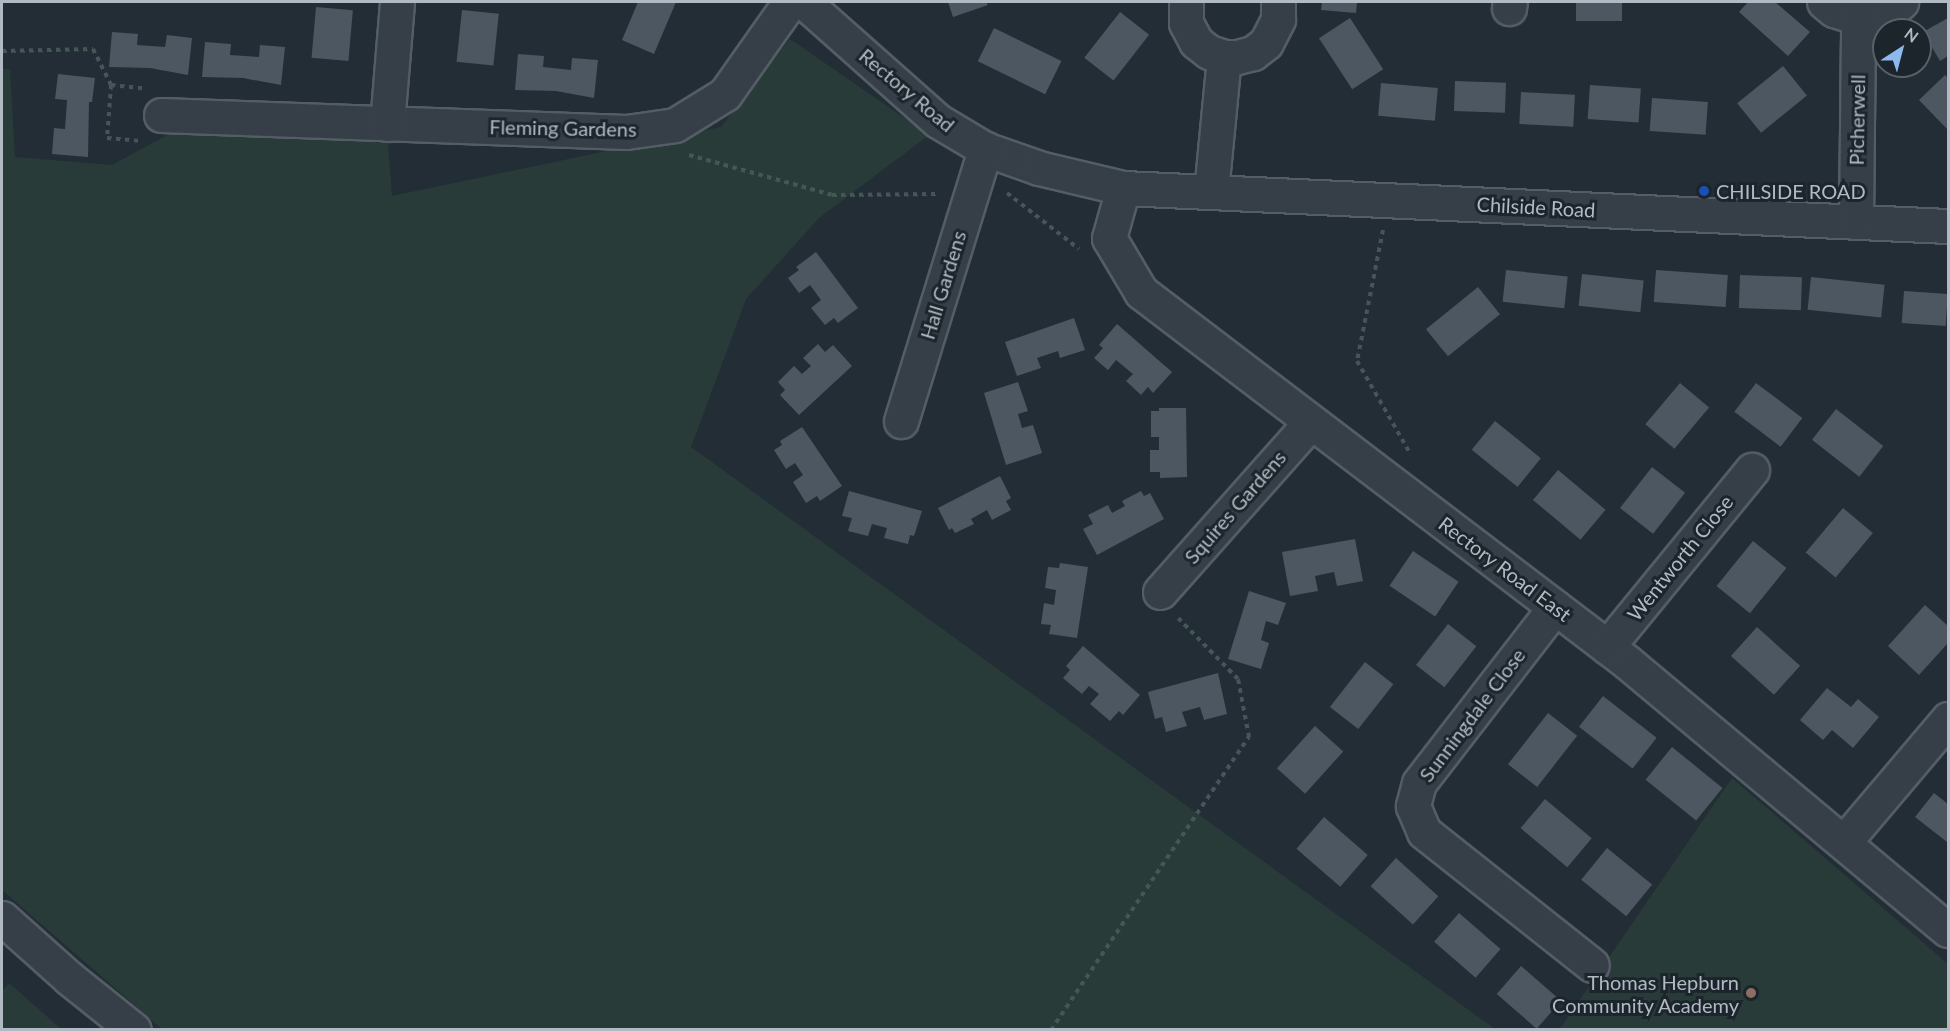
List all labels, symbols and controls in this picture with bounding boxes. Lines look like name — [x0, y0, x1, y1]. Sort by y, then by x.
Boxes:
north arrow — [1872, 18, 1932, 78]
text: N — [1901, 23, 1922, 46]
street label: Rectory Road — [854, 43, 960, 137]
street label: Picherwell — [1844, 74, 1870, 166]
street label: Fleming Gardens — [489, 115, 637, 141]
place label: CHILSIDE ROAD — [1716, 179, 1866, 203]
marker: CHILSIDE ROAD — [1697, 184, 1711, 198]
street label: Chilside Road — [1476, 192, 1596, 222]
street label: Hall Gardens — [915, 228, 971, 342]
street label: Squires Gardens — [1179, 446, 1291, 568]
street label: Wentworth Close — [1622, 490, 1738, 626]
street label: Rectory Road East — [1434, 511, 1576, 627]
street label: Sunningdale Close — [1414, 644, 1530, 786]
place label: Thomas Hepburn Community Academy — [1551, 970, 1739, 1017]
marker: Thomas Hepburn Community Academy — [1744, 986, 1758, 1000]

